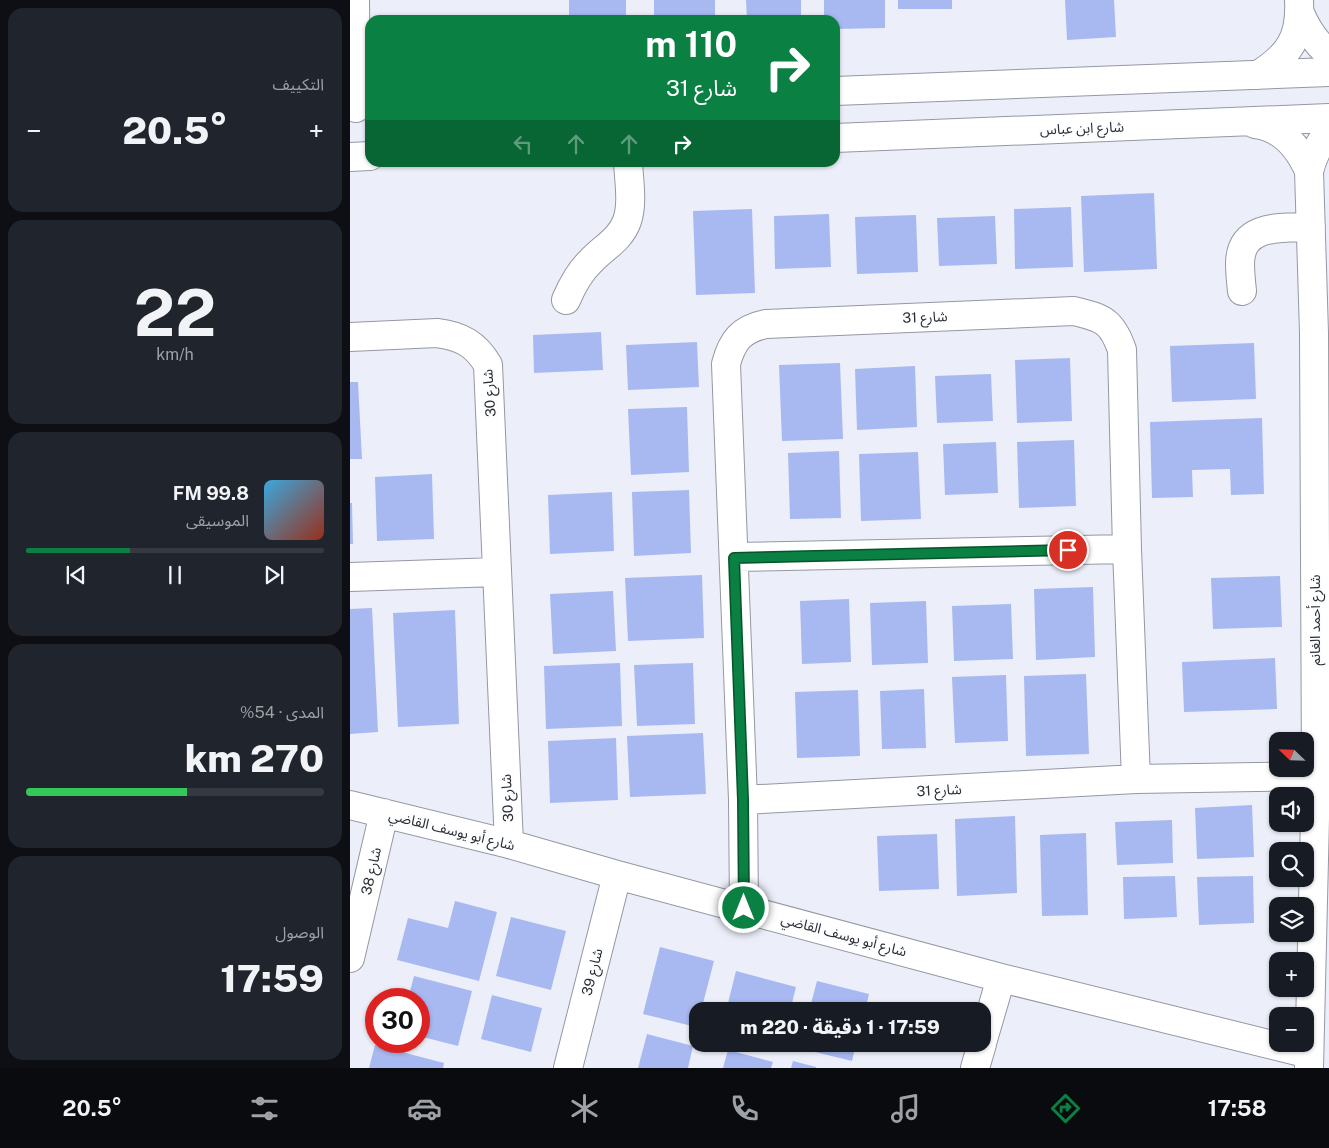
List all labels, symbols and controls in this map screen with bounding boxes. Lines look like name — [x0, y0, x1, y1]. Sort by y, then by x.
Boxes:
text: 110 m — [645, 24, 737, 65]
icon: right — [755, 35, 820, 100]
text: التكييف — [272, 75, 324, 94]
text: شارع 31 — [666, 75, 737, 101]
text: 20.5° — [122, 108, 228, 153]
text: − — [26, 114, 42, 147]
text: + — [308, 114, 324, 147]
street label: شارع ابن عباس — [1040, 119, 1125, 140]
icon: left — [509, 130, 537, 158]
icon: ahead — [562, 130, 590, 158]
icon: ahead — [615, 130, 643, 158]
icon: right — [668, 130, 696, 158]
text: 22 — [134, 274, 216, 351]
street label: شارع 31 — [902, 308, 948, 329]
text: km/h — [156, 345, 194, 364]
street label: شارع 30 — [479, 368, 502, 417]
text: 99.8 FM — [173, 482, 249, 504]
text: الموسيقى — [186, 511, 249, 530]
pin — [1047, 529, 1089, 571]
icon: arrive — [1054, 536, 1082, 564]
icon: previous — [62, 561, 90, 589]
icon: pause — [161, 561, 189, 589]
icon: next — [260, 561, 288, 589]
street label: شارع أحمد الغانم — [1306, 574, 1326, 666]
text: المدى · 54% — [240, 703, 324, 722]
north arrow — [1269, 732, 1314, 778]
map controls — [1269, 732, 1314, 1052]
text: 270 km — [185, 736, 324, 781]
street label: شارع 30 — [498, 773, 519, 822]
street label: شارع 31 — [916, 781, 962, 802]
button: sound — [1269, 787, 1314, 832]
street label: شارع أبو يوسف القاضي — [387, 806, 517, 857]
button: search — [1269, 842, 1314, 887]
street label: شارع 38 — [358, 846, 387, 897]
position arrow — [717, 881, 769, 933]
button: layers — [1269, 897, 1314, 942]
street label: شارع أبو يوسف القاضي — [779, 910, 909, 963]
text: الوصول — [275, 923, 324, 942]
street label: شارع 39 — [578, 947, 609, 998]
button: + — [1269, 952, 1314, 997]
text: 17:59 — [220, 956, 324, 1001]
speed limit sign: 30 — [365, 988, 430, 1053]
button: − — [1269, 1007, 1314, 1052]
text: 17:59 · 1 دقيقة · 220 m — [740, 1016, 940, 1038]
icon: filters — [247, 1091, 282, 1126]
icon: car — [407, 1091, 442, 1126]
icon: climate — [567, 1091, 602, 1126]
icon: phone — [727, 1091, 762, 1126]
icon: music — [888, 1091, 923, 1126]
icon: directions — [1048, 1091, 1083, 1126]
text: 20.5° — [63, 1095, 122, 1121]
text: 17:58 — [1208, 1095, 1266, 1121]

